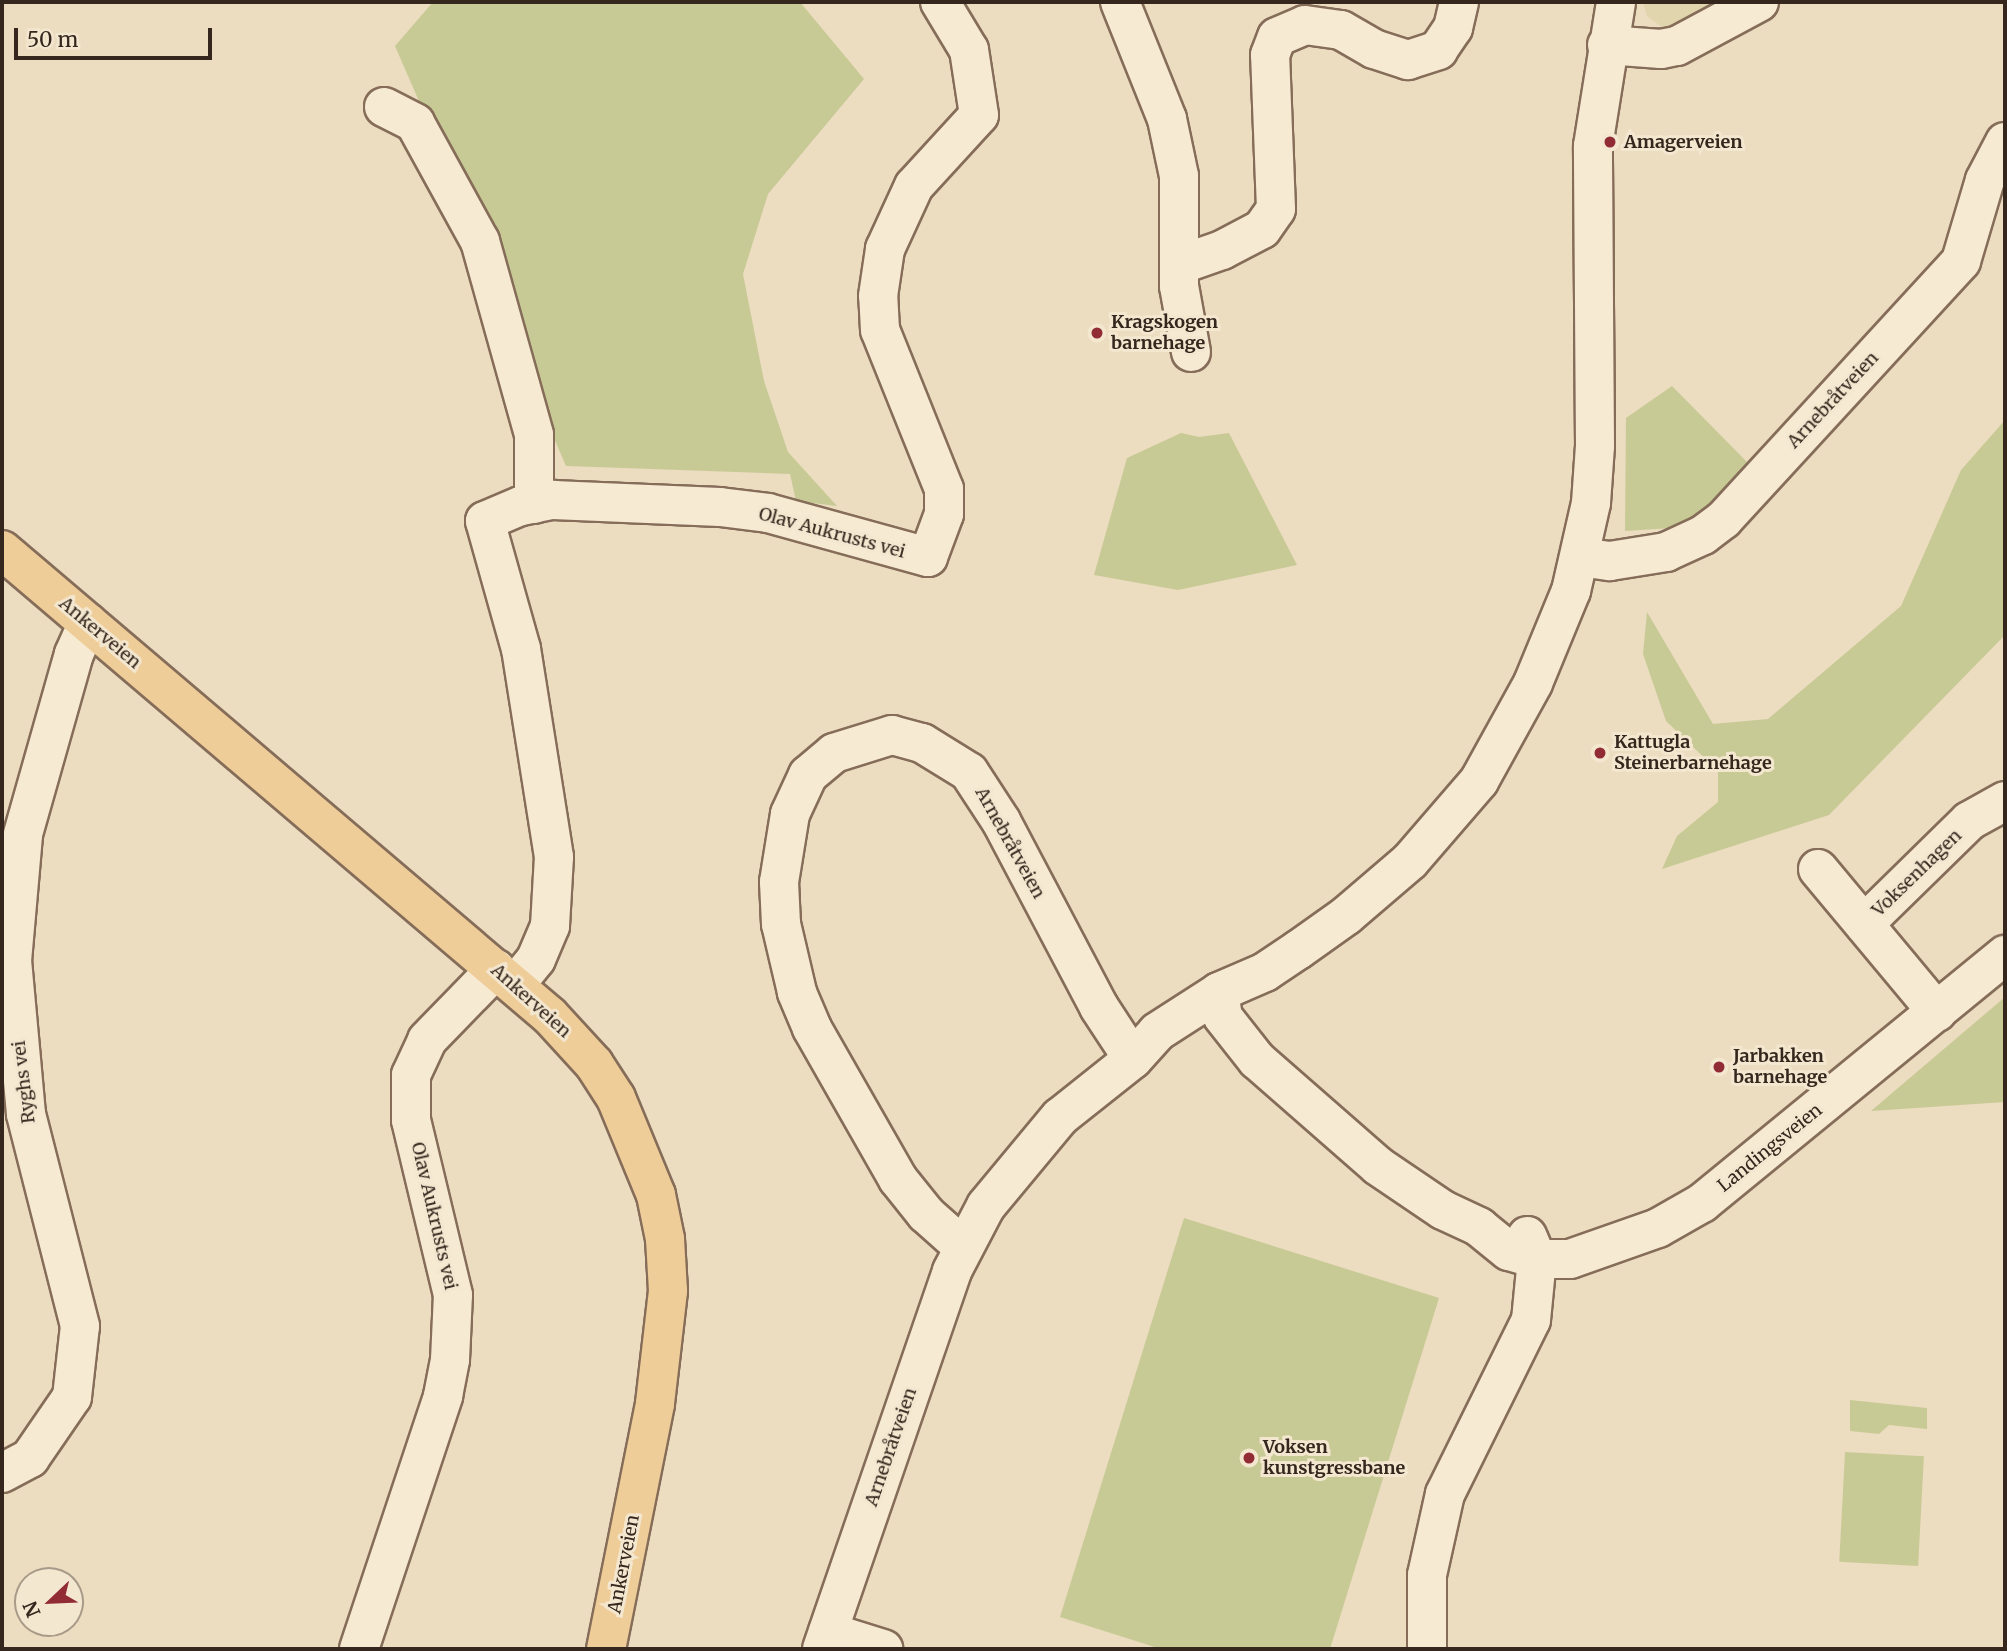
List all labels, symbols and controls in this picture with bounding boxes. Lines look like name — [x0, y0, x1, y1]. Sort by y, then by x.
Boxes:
scale bar — [18, 14, 215, 58]
text: 50 m — [27, 26, 78, 53]
place label: Amagerveien — [1624, 131, 1742, 153]
marker: Amagerveien — [1602, 134, 1618, 150]
place label: Kragskogen barnehage — [1111, 312, 1218, 354]
marker: Kragskogen barnehage — [1089, 325, 1105, 341]
street label: Arnebråtveien — [1783, 347, 1883, 453]
street label: Olav Aukrusts vei — [756, 503, 908, 563]
street label: Ankerveien — [55, 593, 145, 673]
place label: Kattugla Steinerbarnehage — [1614, 732, 1772, 774]
marker: Kattugla Steinerbarnehage — [1592, 745, 1608, 761]
street label: Arnebråtveien — [970, 784, 1050, 902]
street label: Voksenhagen — [1868, 825, 1966, 921]
street label: Ankerveien — [487, 960, 575, 1042]
street label: Ryghs vei — [8, 1039, 40, 1125]
place label: Jarbakken barnehage — [1733, 1046, 1827, 1088]
marker: Jarbakken barnehage — [1711, 1059, 1727, 1075]
street label: Landingsveien — [1714, 1099, 1826, 1197]
street label: Olav Aukrusts vei — [407, 1140, 461, 1292]
street label: Arnebråtveien — [861, 1385, 921, 1509]
place label: Voksen kunstgressbane — [1263, 1437, 1405, 1480]
marker: Voksen kunstgressbane — [1241, 1450, 1257, 1466]
street label: Ankerveien — [604, 1513, 644, 1615]
north arrow — [14, 1567, 84, 1637]
text: N — [18, 1598, 45, 1621]

